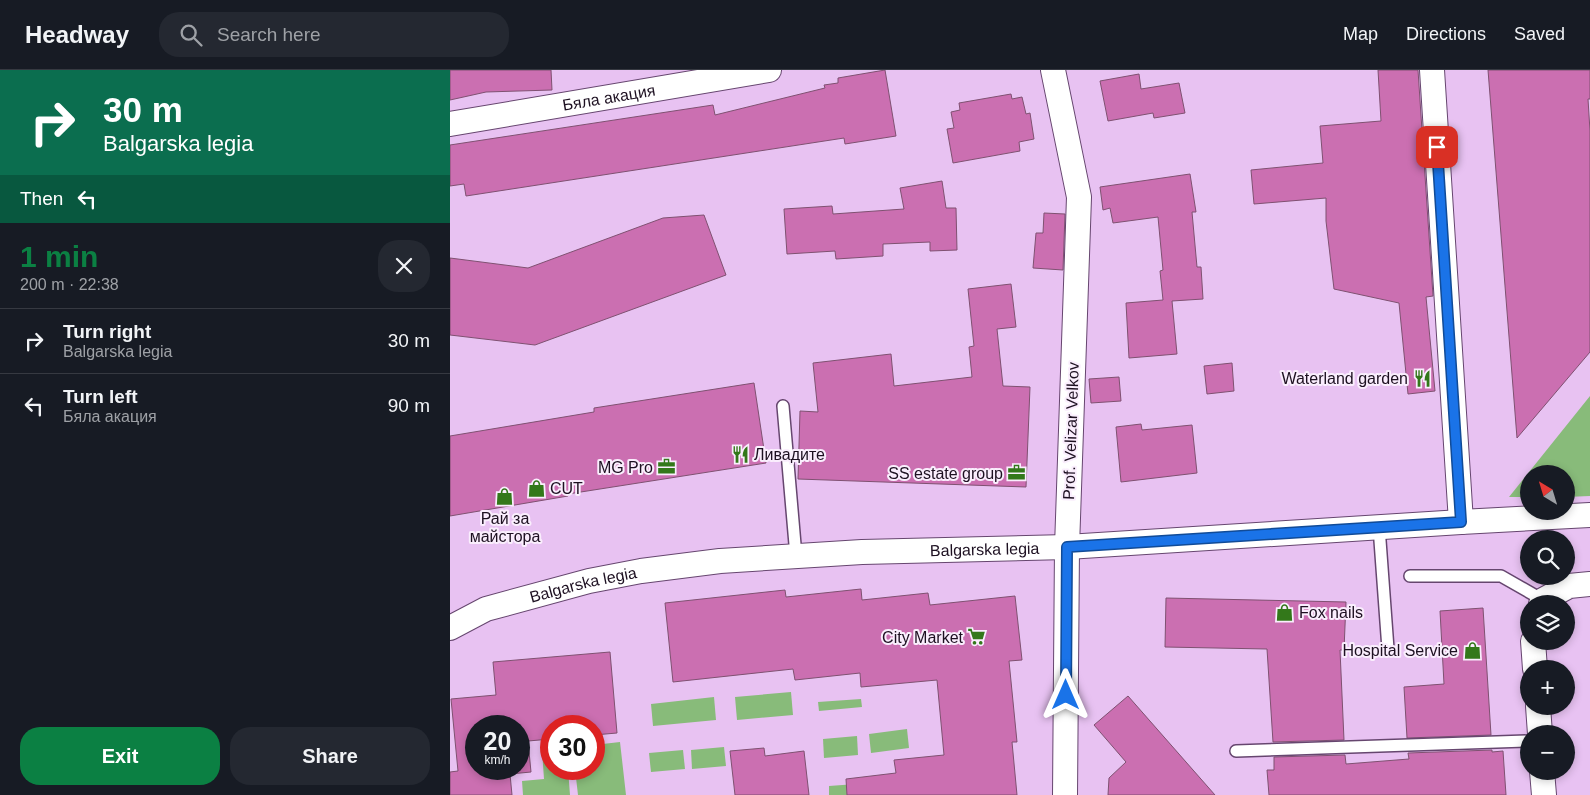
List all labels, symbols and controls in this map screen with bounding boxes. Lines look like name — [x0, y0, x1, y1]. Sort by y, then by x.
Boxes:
search box — [159, 12, 509, 57]
text: Headway — [25, 21, 129, 48]
icon: search — [177, 21, 205, 49]
text: Search here — [217, 24, 321, 45]
text: Map — [1343, 24, 1378, 44]
text: Directions — [1406, 24, 1486, 44]
text: Saved — [1514, 24, 1565, 44]
street label: Бяла акация — [561, 81, 656, 113]
icon: right — [20, 90, 85, 155]
text: 30 m — [103, 90, 183, 129]
pin — [1416, 126, 1458, 168]
text: Balgarska legia — [103, 131, 253, 156]
icon: arrive — [1423, 133, 1451, 161]
icon: left — [73, 185, 101, 213]
text: Then — [20, 188, 63, 209]
text: 1 min — [20, 240, 98, 273]
button: close — [378, 240, 430, 292]
text: 200 m · 22:38 — [20, 276, 119, 293]
text: Turn right — [63, 321, 151, 342]
icon: right — [20, 327, 48, 355]
text: 30 m — [388, 330, 430, 351]
text: Balgarska legia — [63, 343, 172, 360]
street label: Prof. Velizar Velkov — [1060, 362, 1082, 500]
restaurant icon: Waterland garden — [1412, 368, 1432, 388]
place label: Waterland garden — [1281, 370, 1408, 387]
text: Turn left — [63, 386, 138, 407]
icon: left — [20, 392, 48, 420]
text: 90 m — [388, 395, 430, 416]
text: Бяла акация — [63, 408, 157, 425]
restaurant icon: Ливадите — [730, 444, 750, 464]
place label: Ливадите — [754, 446, 825, 463]
office icon: MG Pro — [657, 457, 677, 477]
place label: MG Pro — [598, 459, 653, 476]
office icon: SS estate group — [1007, 463, 1027, 483]
place label: SS estate group — [888, 465, 1003, 482]
north arrow — [1520, 465, 1575, 520]
map controls — [1520, 465, 1575, 780]
shop icon: CUT — [526, 478, 546, 498]
place label: CUT — [550, 480, 583, 497]
shop icon: Рай за майстора — [495, 487, 515, 507]
place label: Рай за майстора — [470, 510, 540, 545]
button: search — [1520, 530, 1575, 585]
street label: Balgarska legia — [930, 539, 1040, 559]
street label: Balgarska legia — [528, 564, 638, 605]
button: layers — [1520, 595, 1575, 650]
shop icon: Fox nails — [1275, 602, 1295, 622]
place label: Fox nails — [1299, 604, 1363, 621]
supermarket icon: City Market — [967, 627, 987, 647]
place label: City Market — [882, 629, 964, 646]
shop icon: Hospital Service — [1462, 640, 1482, 660]
place label: Hospital Service — [1342, 642, 1458, 659]
button: + — [1520, 660, 1575, 715]
position arrow — [1039, 668, 1091, 720]
speed limit sign: 30 — [540, 715, 605, 780]
button: − — [1520, 725, 1575, 780]
button: Exit — [20, 727, 220, 785]
button: Share — [230, 727, 430, 785]
text: 20 — [484, 727, 511, 755]
text: km/h — [484, 753, 511, 767]

